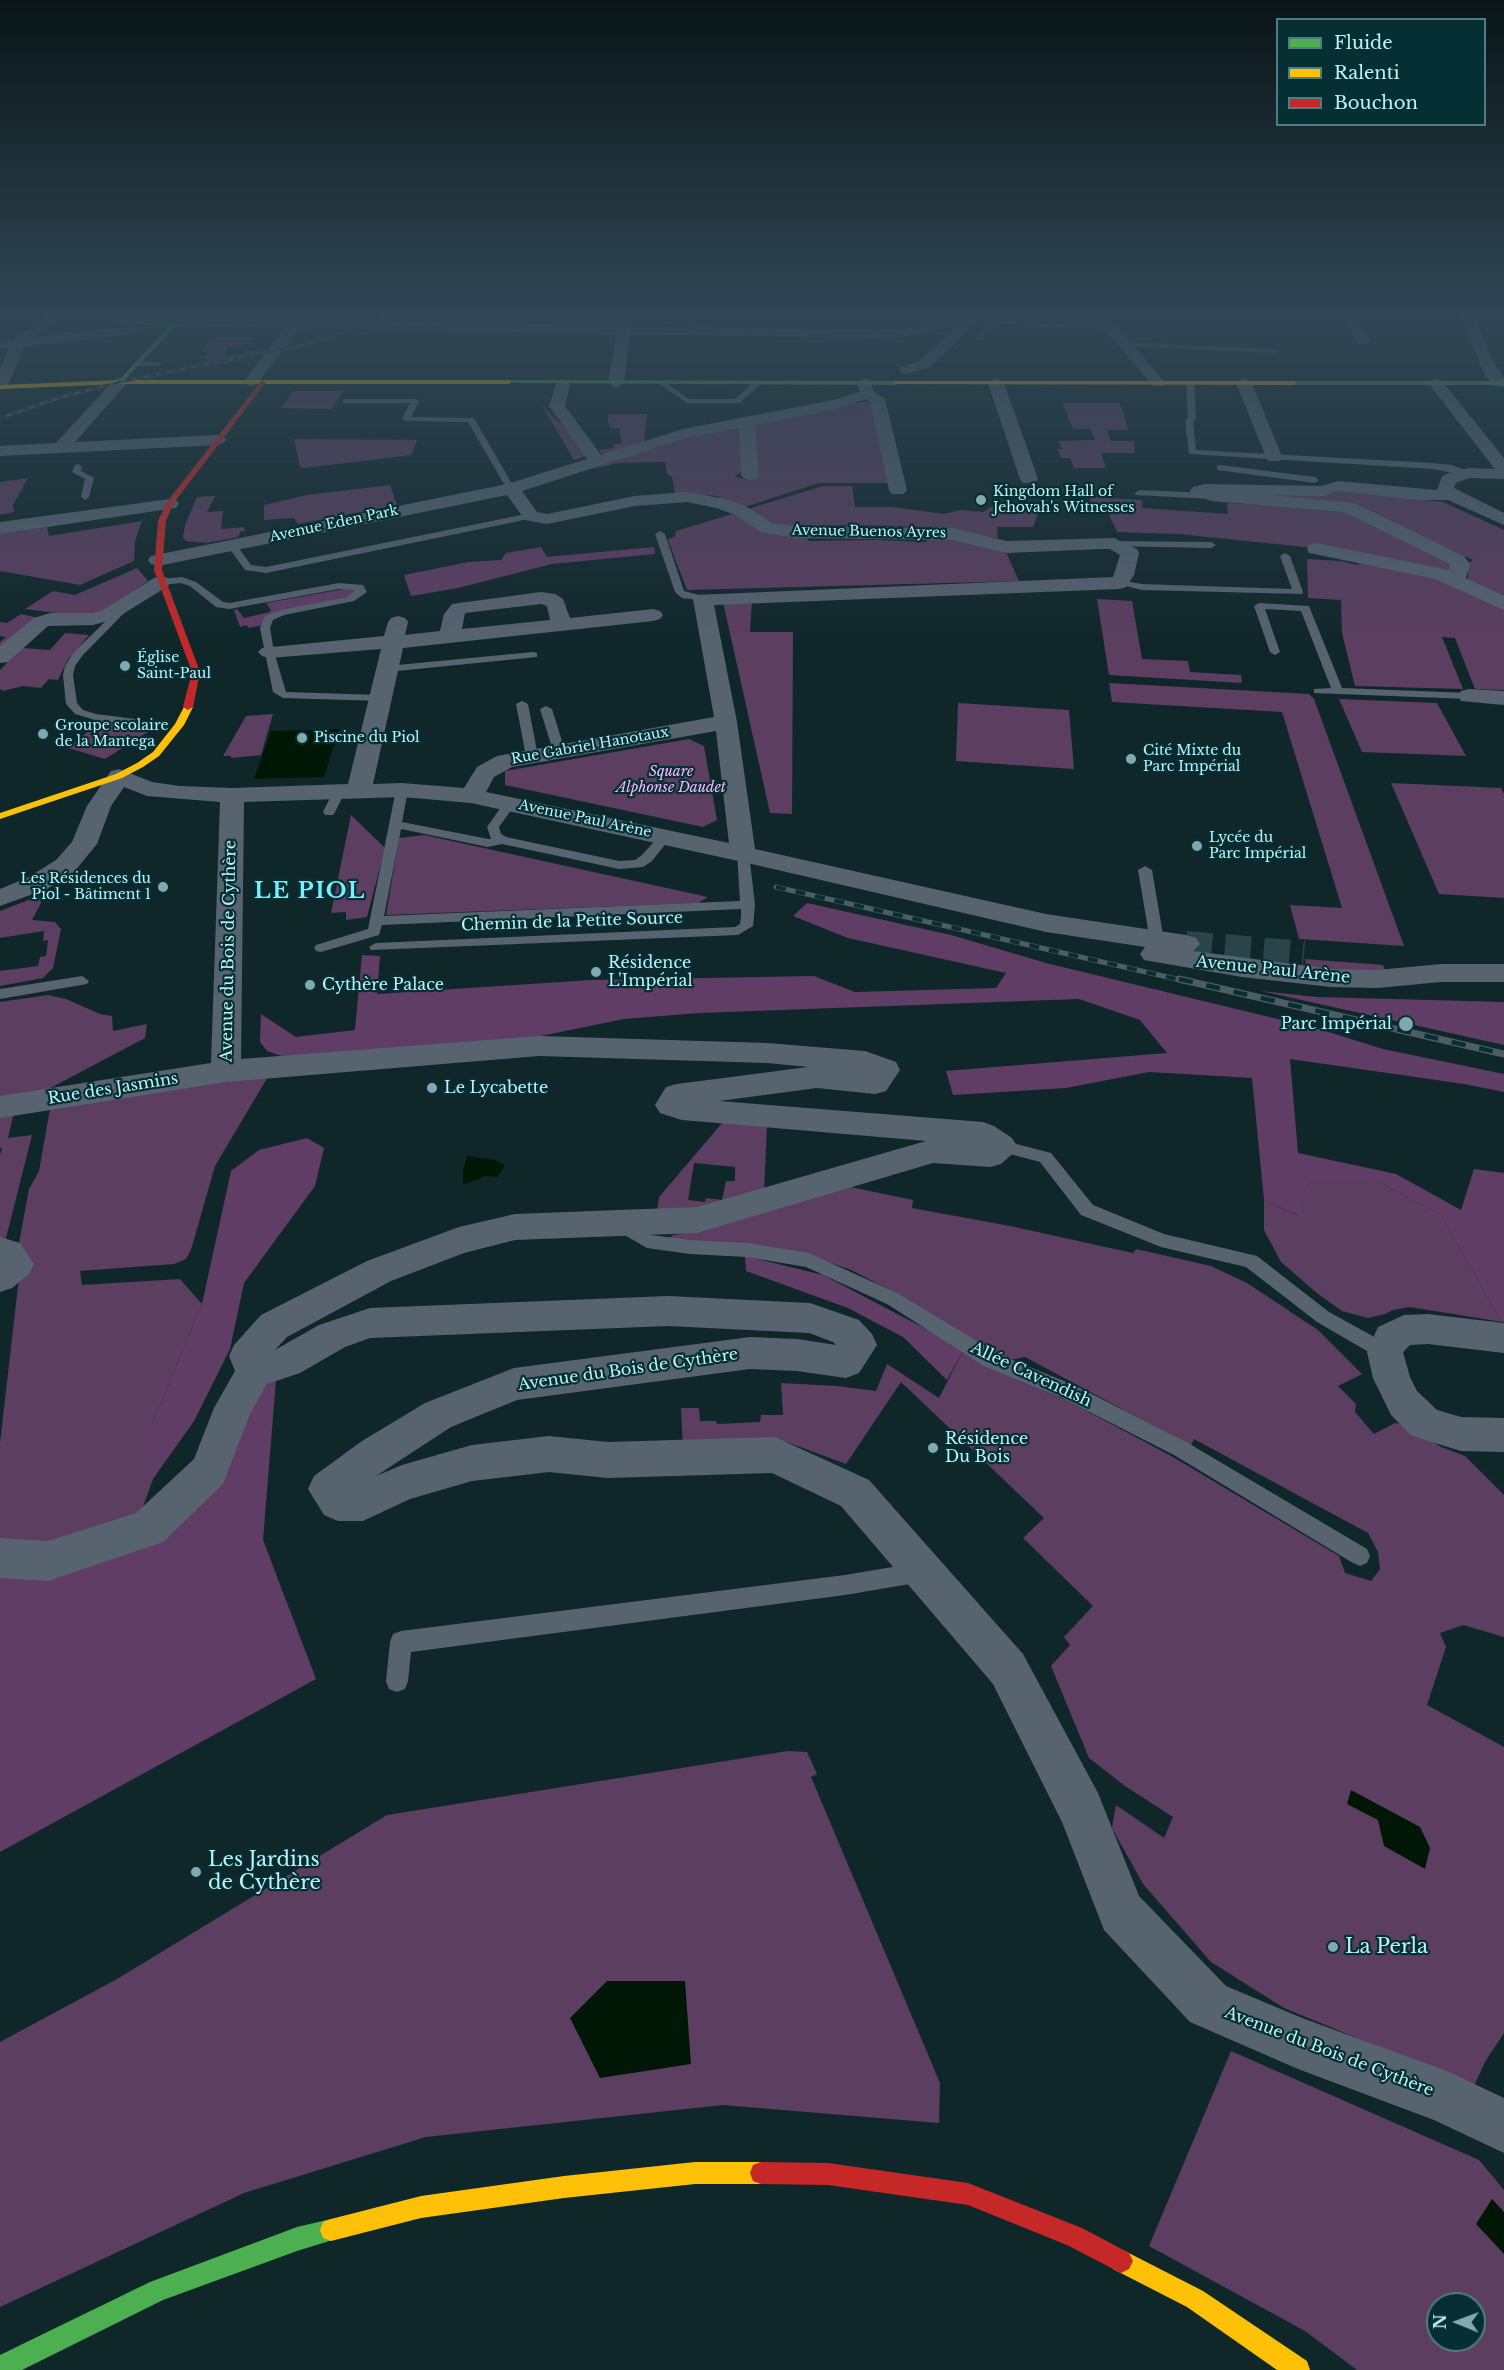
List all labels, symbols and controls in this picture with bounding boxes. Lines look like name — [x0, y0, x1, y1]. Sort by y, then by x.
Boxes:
legend — [1276, 18, 1486, 126]
text: Fluide — [1334, 32, 1393, 54]
text: Ralenti — [1334, 62, 1400, 84]
text: Bouchon — [1334, 92, 1418, 114]
place label: Kingdom Hall of Jehovah's Witnesses — [993, 484, 1135, 516]
marker: Kingdom Hall of Jehovah's Witnesses — [974, 493, 988, 507]
street label: Avenue Eden Park — [268, 502, 400, 546]
street label: Avenue Buenos Ayres — [792, 522, 946, 542]
place label: Église Saint-Paul — [137, 650, 211, 682]
marker: Église Saint-Paul — [118, 659, 132, 673]
place label: Groupe scolaire de la Mantega — [55, 718, 168, 750]
street label: Rue Gabriel Hanotaux — [510, 724, 670, 768]
marker: Groupe scolaire de la Mantega — [36, 727, 50, 741]
place label: Piscine du Piol — [314, 730, 420, 746]
marker: Piscine du Piol — [295, 731, 309, 745]
place label: Cité Mixte du Parc Impérial — [1143, 743, 1241, 776]
marker: Cité Mixte du Parc Impérial — [1124, 752, 1138, 766]
park label: Square Alphonse Daudet — [616, 764, 726, 796]
street label: Avenue Paul Arène — [517, 797, 653, 841]
place label: Lycée du Parc Impérial — [1209, 830, 1306, 862]
marker: Lycée du Parc Impérial — [1190, 839, 1204, 853]
street label: Avenue du Bois de Cythère — [217, 840, 241, 1062]
place label: Les Résidences du Piol - Bâtiment 1 — [20, 871, 151, 904]
district label: LE PIOL — [254, 879, 366, 905]
marker: Les Résidences du Piol - Bâtiment 1 — [156, 880, 170, 894]
street label: Chemin de la Petite Source — [461, 909, 683, 935]
street label: Avenue Paul Arène — [1195, 952, 1351, 988]
place label: Résidence L'Impérial — [608, 953, 693, 991]
marker: Résidence L'Impérial — [589, 965, 603, 979]
place label: Cythère Palace — [322, 975, 444, 995]
marker: Cythère Palace — [303, 978, 317, 992]
place label: Parc Impérial — [1281, 1014, 1392, 1034]
marker: Parc Impérial — [1397, 1015, 1415, 1033]
street label: Rue des Jasmins — [46, 1069, 180, 1109]
place label: Le Lycabette — [444, 1078, 548, 1098]
marker: Le Lycabette — [425, 1081, 439, 1095]
street label: Allée Cavendish — [967, 1339, 1095, 1411]
street label: Avenue du Bois de Cythère — [517, 1345, 739, 1395]
place label: Résidence Du Bois — [945, 1429, 1028, 1467]
marker: Résidence Du Bois — [926, 1441, 940, 1455]
place label: Les Jardins de Cythère — [208, 1848, 321, 1895]
marker: Les Jardins de Cythère — [189, 1865, 203, 1879]
place label: La Perla — [1345, 1935, 1428, 1959]
marker: La Perla — [1326, 1940, 1340, 1954]
street label: Avenue du Bois de Cythère — [1222, 2003, 1436, 2101]
north arrow — [1426, 2292, 1486, 2352]
text: N — [1430, 2314, 1450, 2329]

